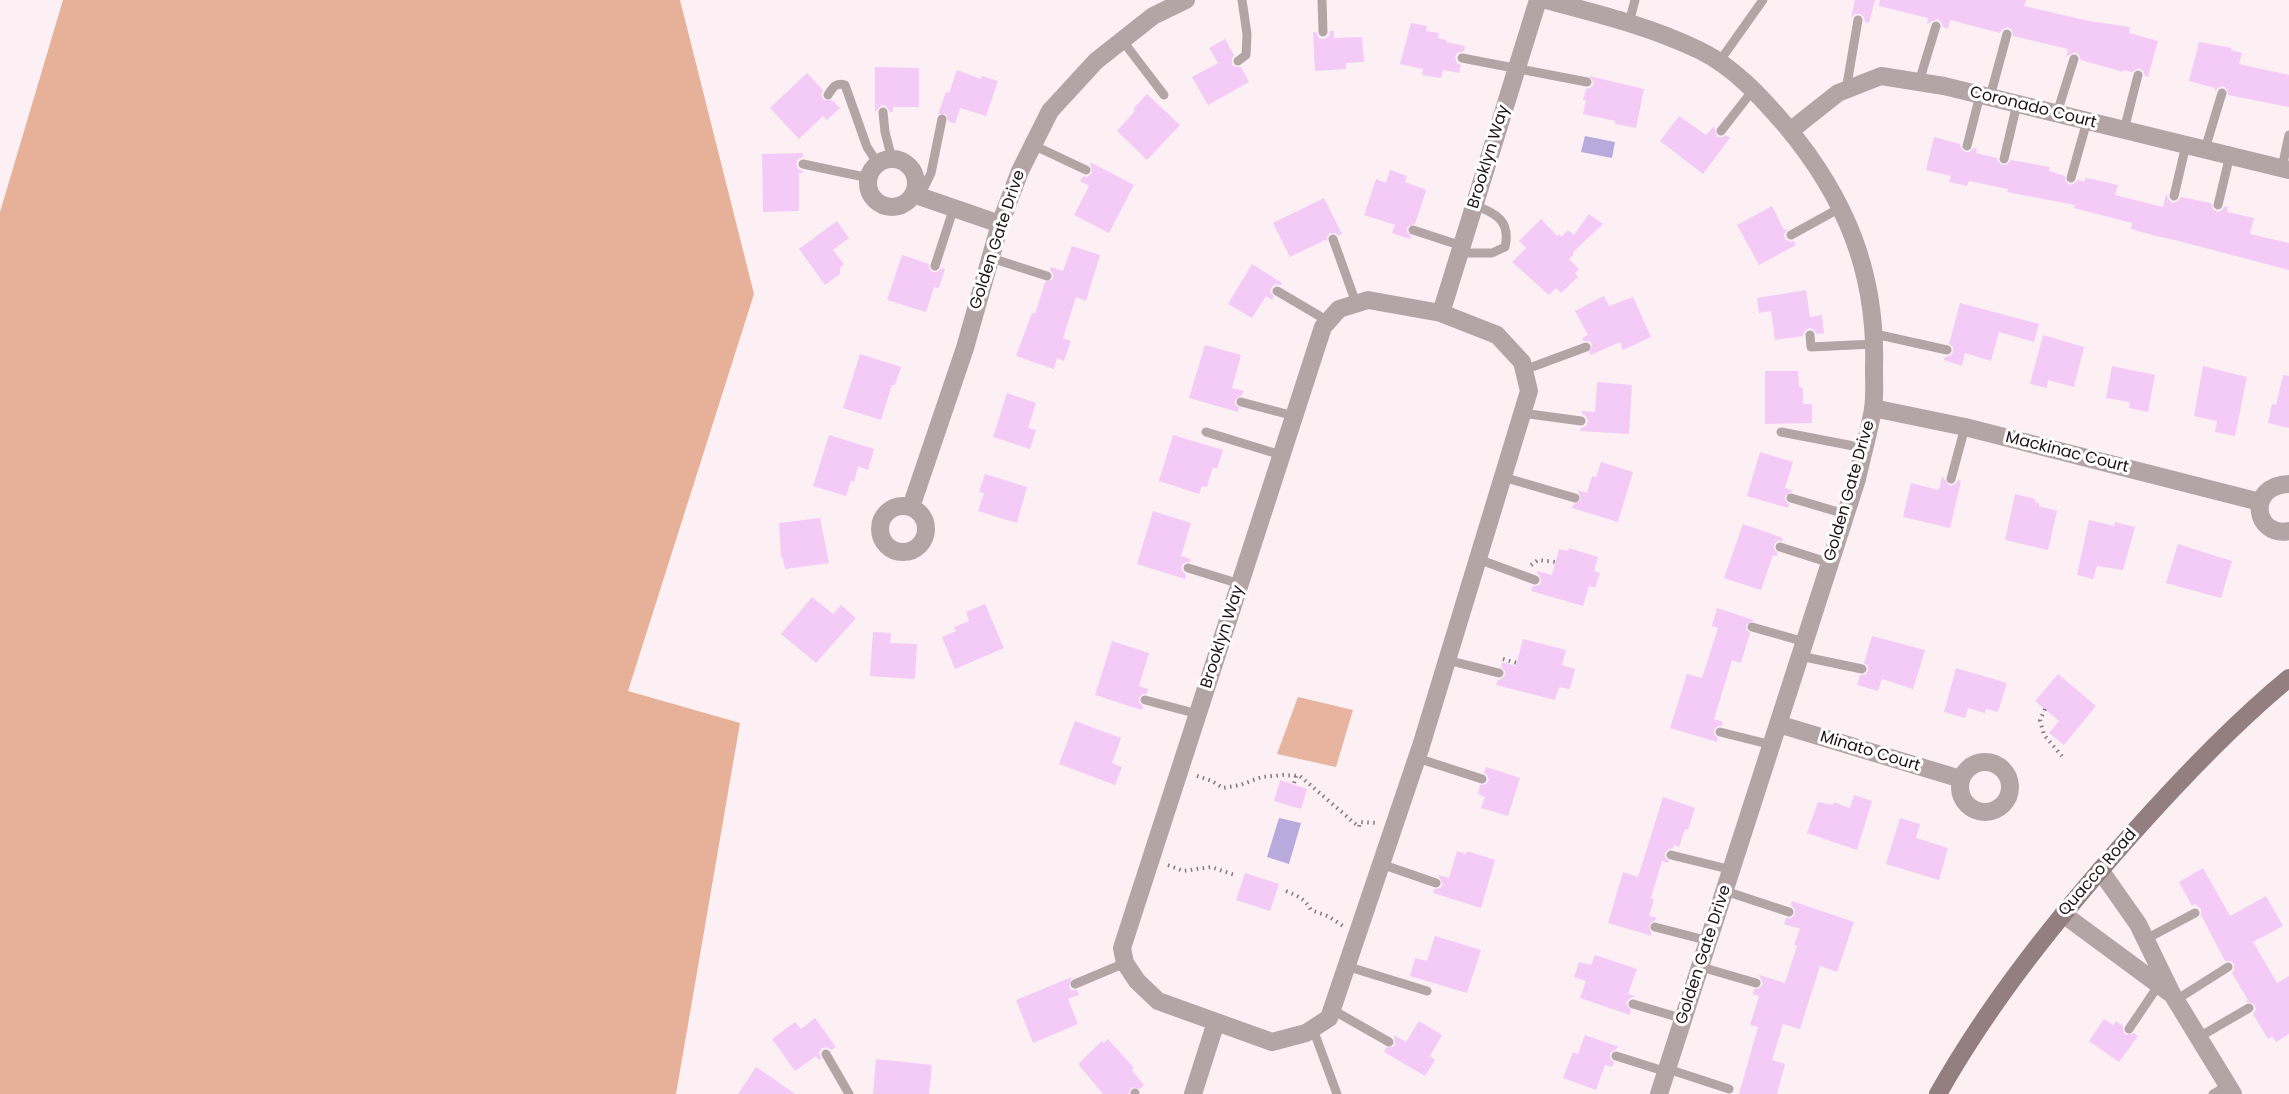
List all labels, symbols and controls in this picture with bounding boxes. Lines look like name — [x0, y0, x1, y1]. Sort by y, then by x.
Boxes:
street label: Coronado Court — [1968, 83, 2098, 133]
street label: Brooklyn Way — [1464, 103, 1514, 211]
street label: Golden Gate Drive — [966, 168, 1030, 312]
street label: Golden Gate Drive — [1821, 419, 1879, 563]
street label: Mackinac Court — [2003, 428, 2131, 478]
street label: Brooklyn Way — [1197, 583, 1249, 691]
street label: Minato Court — [1818, 728, 1922, 776]
street label: Quacco Road — [2055, 825, 2141, 921]
street label: Golden Gate Drive — [1672, 883, 1736, 1027]

